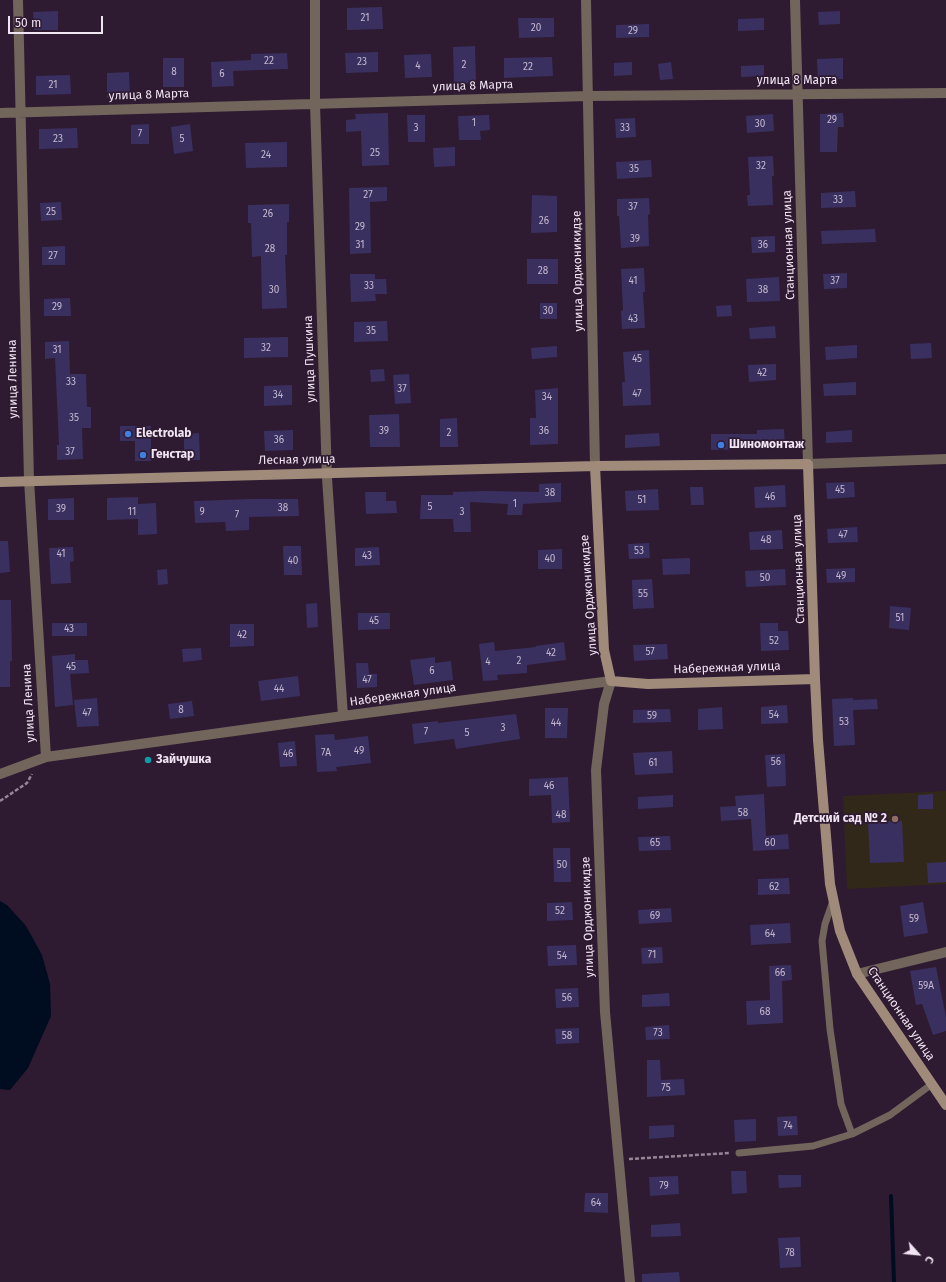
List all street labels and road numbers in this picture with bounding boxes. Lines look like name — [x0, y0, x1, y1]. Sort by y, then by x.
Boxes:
street label: улица 8 Марта — [757, 74, 837, 88]
street label: улица 8 Марта — [432, 77, 514, 95]
street label: улица 8 Марта — [108, 86, 190, 104]
street label: Станционная улица — [780, 190, 798, 300]
street label: улица Орджоникидзе — [570, 210, 586, 332]
street label: улица Пушкина — [301, 315, 319, 403]
street label: улица Ленина — [5, 339, 21, 419]
street label: Лесная улица — [258, 452, 336, 468]
street label: Станционная улица — [790, 514, 808, 624]
street label: улица Орджоникидзе — [578, 534, 600, 656]
street label: Набережная улица — [673, 659, 781, 677]
street label: улица Ленина — [20, 663, 38, 743]
street label: Набережная улица — [349, 680, 457, 710]
street label: улица Орджоникидзе — [579, 856, 597, 978]
street label: Станционная улица — [864, 964, 938, 1064]

